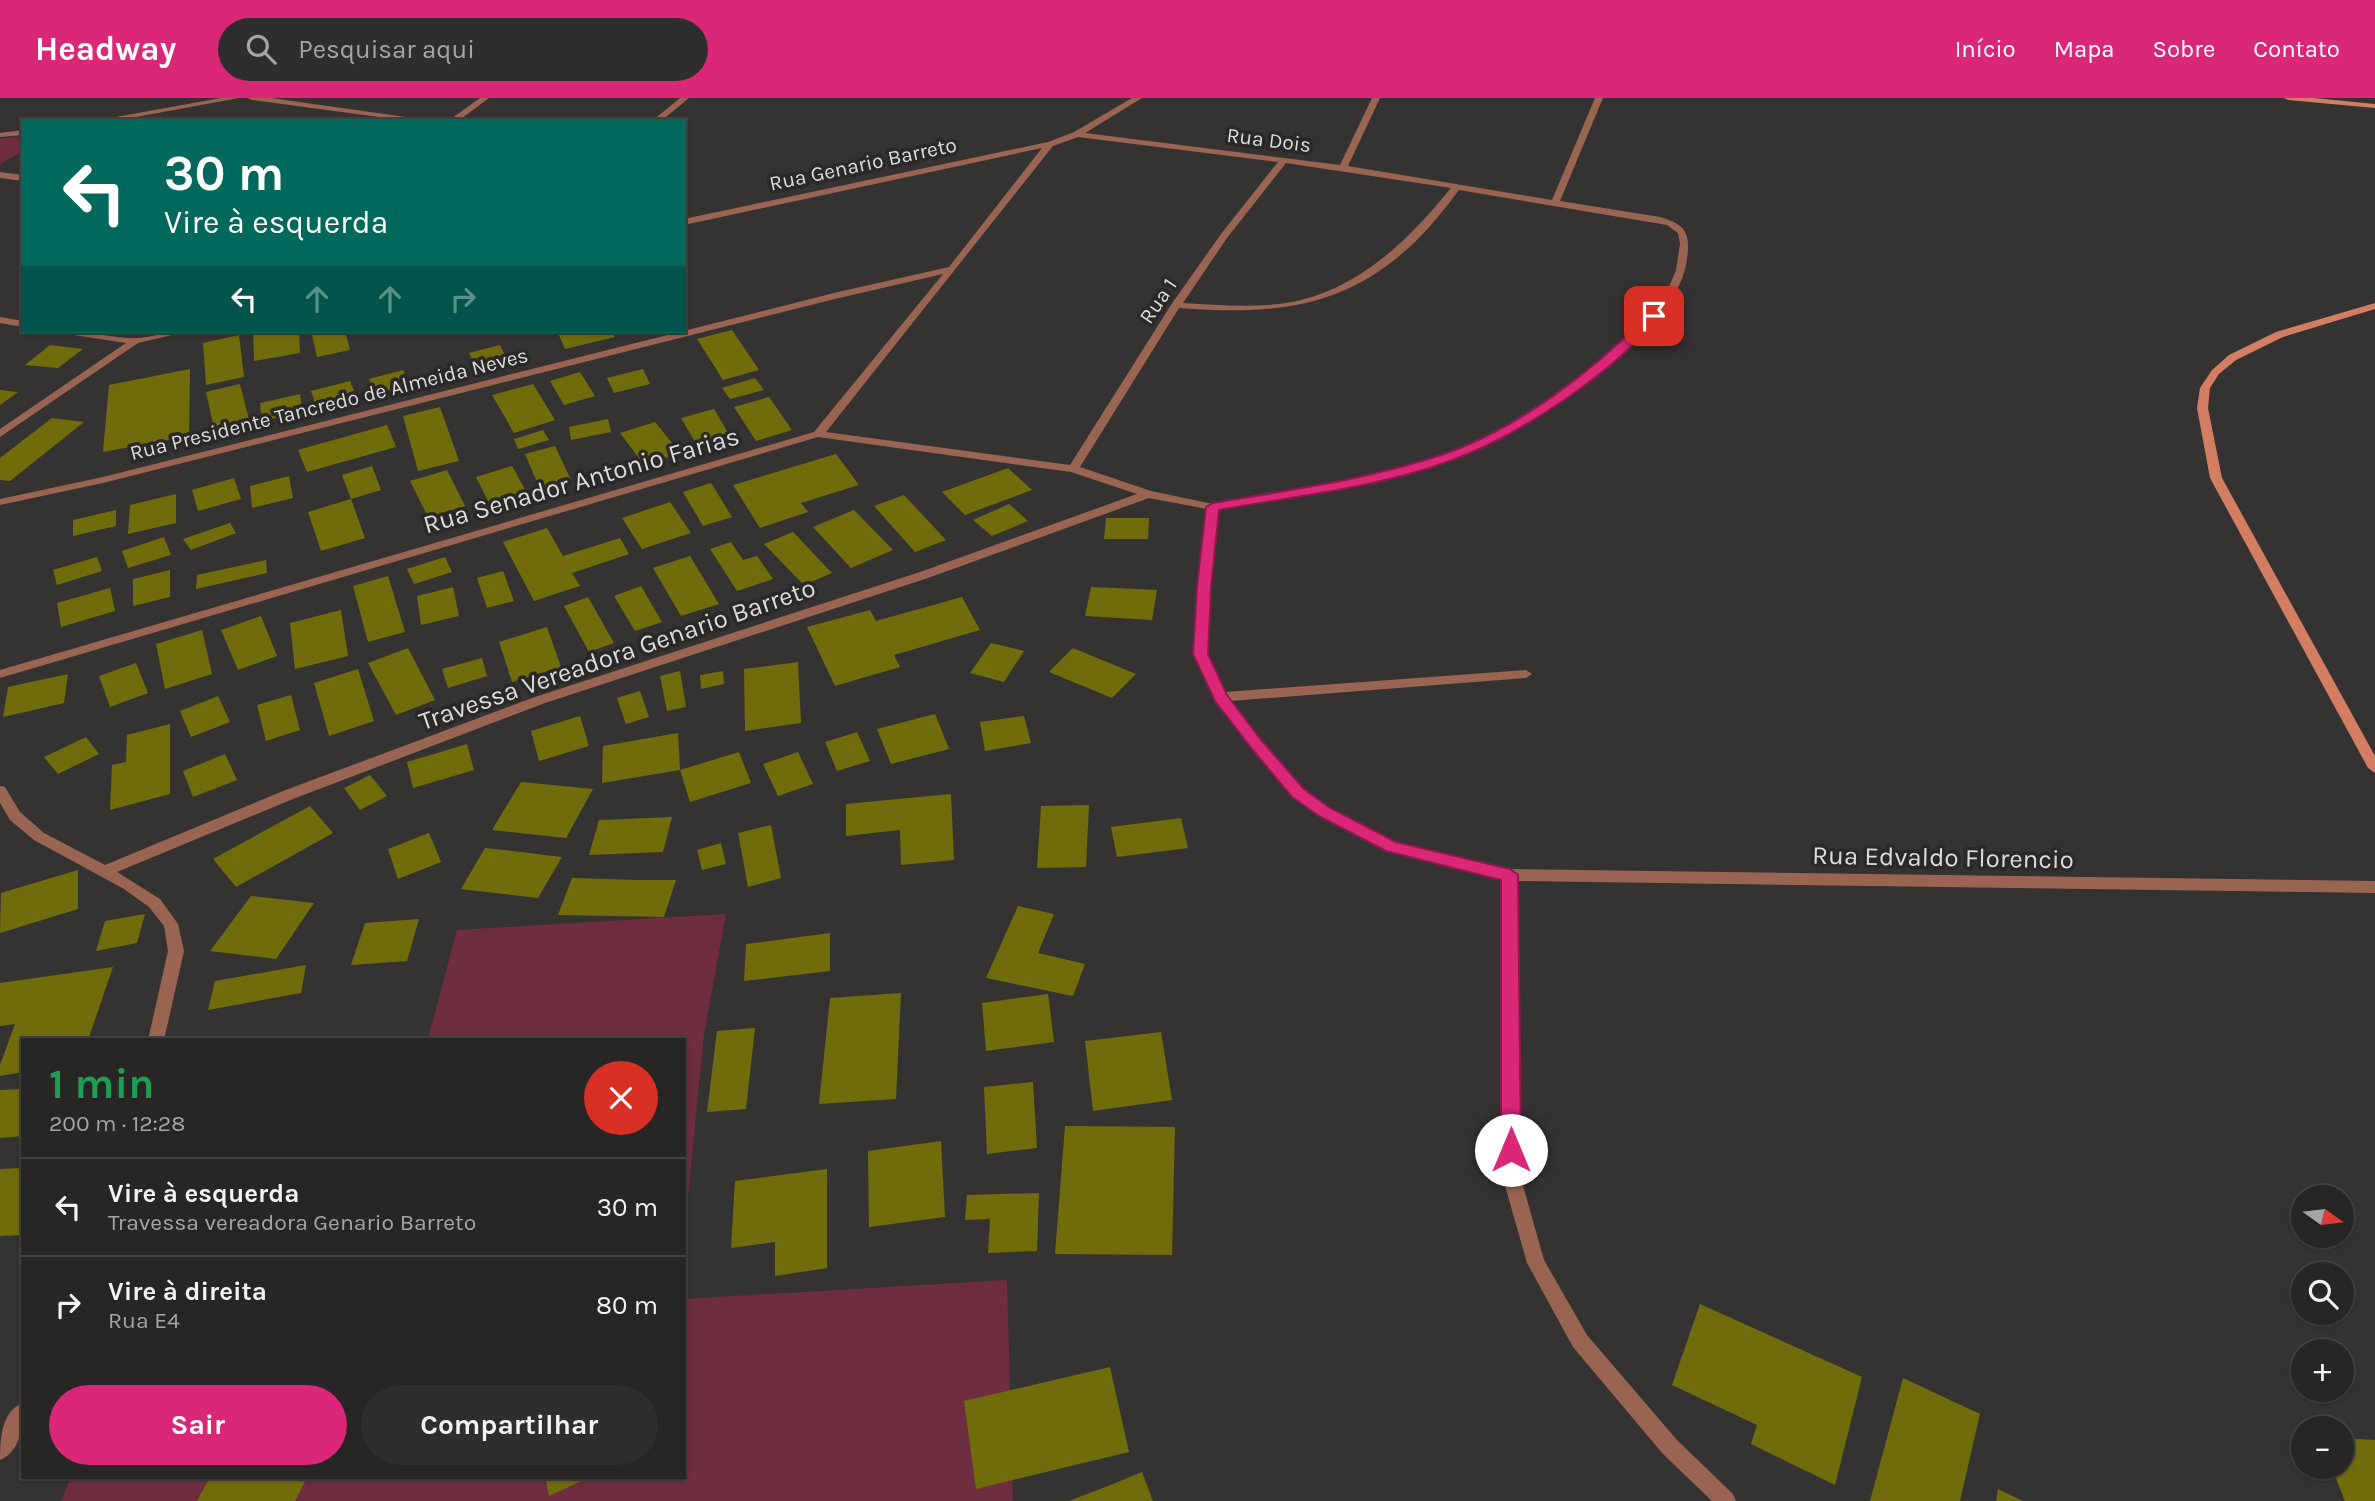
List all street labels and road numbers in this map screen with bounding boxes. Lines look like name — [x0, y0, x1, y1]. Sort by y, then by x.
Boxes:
street label: Rua Dois — [1225, 123, 1313, 157]
street label: Rua Genario Barreto — [767, 132, 959, 196]
street label: Rua 1 — [1134, 274, 1182, 328]
street label: Rua Presidente Tancredo de Almeida Neves — [127, 343, 531, 465]
street label: Rua Senador Antonio Farias — [420, 420, 743, 540]
street label: Travessa Vereadora Genario Barreto — [415, 572, 819, 737]
street label: Rua Edvaldo Florencio — [1812, 840, 2074, 875]

